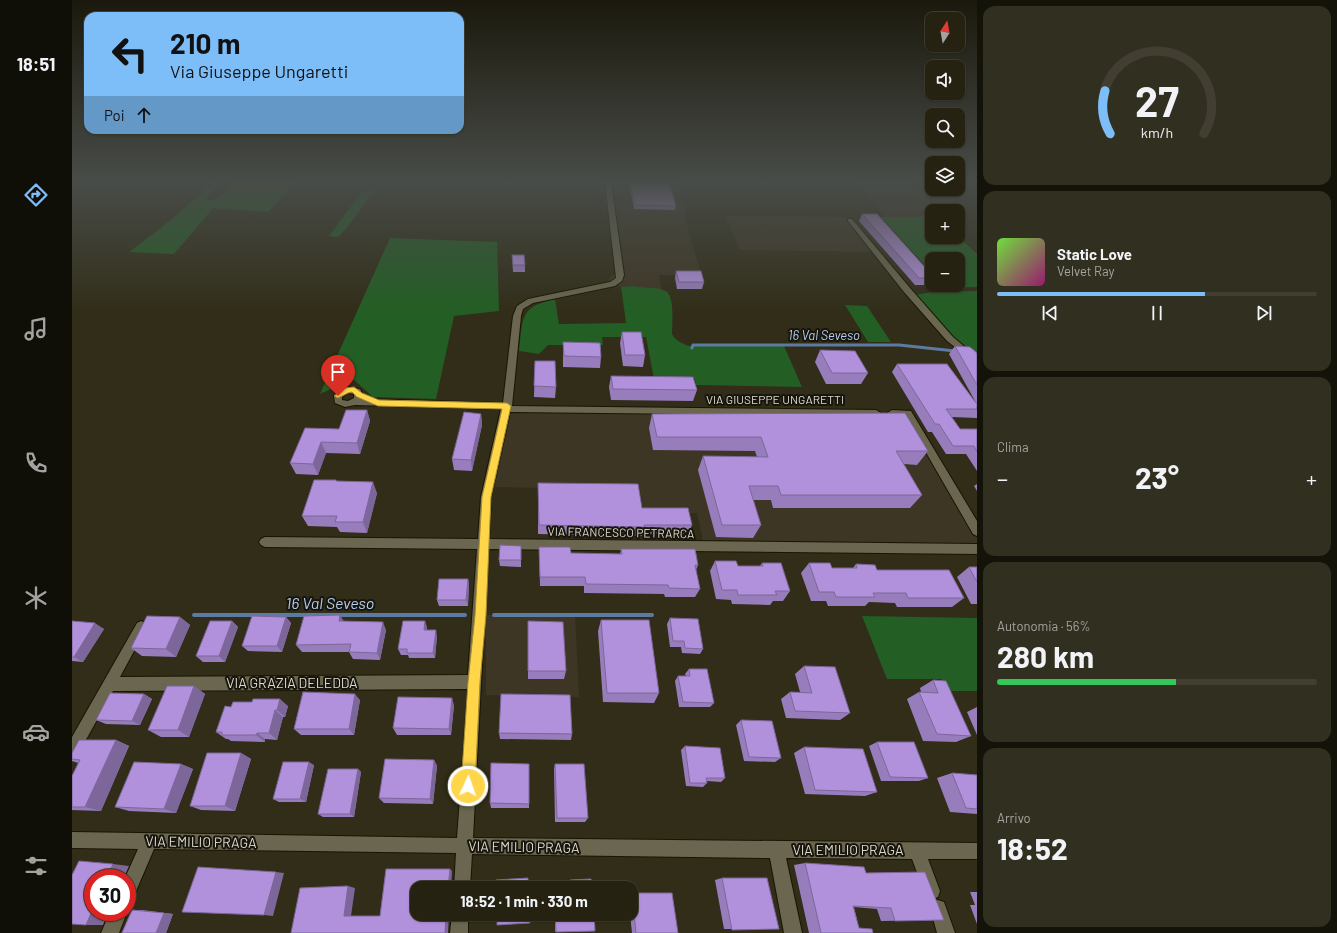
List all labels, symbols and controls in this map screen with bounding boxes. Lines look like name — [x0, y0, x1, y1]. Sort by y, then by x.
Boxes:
north arrow — [925, 12, 965, 52]
map controls — [925, 12, 965, 292]
text: 210 m — [170, 26, 240, 60]
icon: left — [104, 28, 156, 80]
text: 18:51 — [17, 53, 55, 75]
text: Via Giuseppe Ungaretti — [170, 60, 348, 82]
button: sound — [925, 60, 965, 100]
text: 27 — [1135, 75, 1179, 125]
icon: ahead — [133, 104, 155, 126]
text: Poi — [104, 106, 125, 124]
button: search — [925, 108, 965, 148]
text: km/h — [1141, 123, 1173, 140]
button: layers — [925, 156, 965, 196]
icon: directions — [22, 181, 50, 209]
button: + — [925, 204, 965, 244]
text: Static Love — [1057, 245, 1132, 263]
button: − — [925, 252, 965, 292]
text: Velvet Ray — [1057, 263, 1115, 279]
icon: previous — [1039, 302, 1061, 324]
icon: pause — [1146, 302, 1168, 324]
icon: next — [1253, 302, 1275, 324]
icon: music — [22, 315, 50, 343]
water label: 16 Val Seveso — [788, 327, 860, 343]
pin — [321, 355, 355, 396]
icon: arrive — [327, 361, 349, 383]
street label: VIA GIUSEPPE UNGARETTI — [706, 392, 844, 406]
text: Clima — [997, 439, 1029, 455]
icon: phone — [22, 449, 50, 477]
text: 23° — [1135, 459, 1179, 495]
text: − — [997, 465, 1008, 491]
text: + — [1306, 465, 1317, 491]
street label: VIA FRANCESCO PETRARCA — [548, 524, 694, 540]
icon: climate — [22, 584, 50, 612]
water label: 16 Val Seveso — [286, 593, 374, 612]
text: Autonomia · 56% — [997, 618, 1091, 634]
text: 280 km — [997, 638, 1094, 674]
street label: VIA GRAZIA DELEDDA — [226, 674, 358, 691]
icon: car — [22, 718, 50, 746]
position arrow — [447, 765, 489, 807]
text: Arrivo — [997, 810, 1031, 826]
text: 18:52 — [997, 830, 1068, 866]
street label: VIA EMILIO PRAGA — [145, 832, 257, 851]
street label: VIA EMILIO PRAGA — [468, 837, 580, 856]
street label: VIA EMILIO PRAGA — [792, 841, 904, 858]
icon: filters — [22, 852, 50, 880]
speed limit sign: 30 — [84, 869, 136, 921]
text: 18:52 · 1 min · 330 m — [460, 892, 588, 910]

